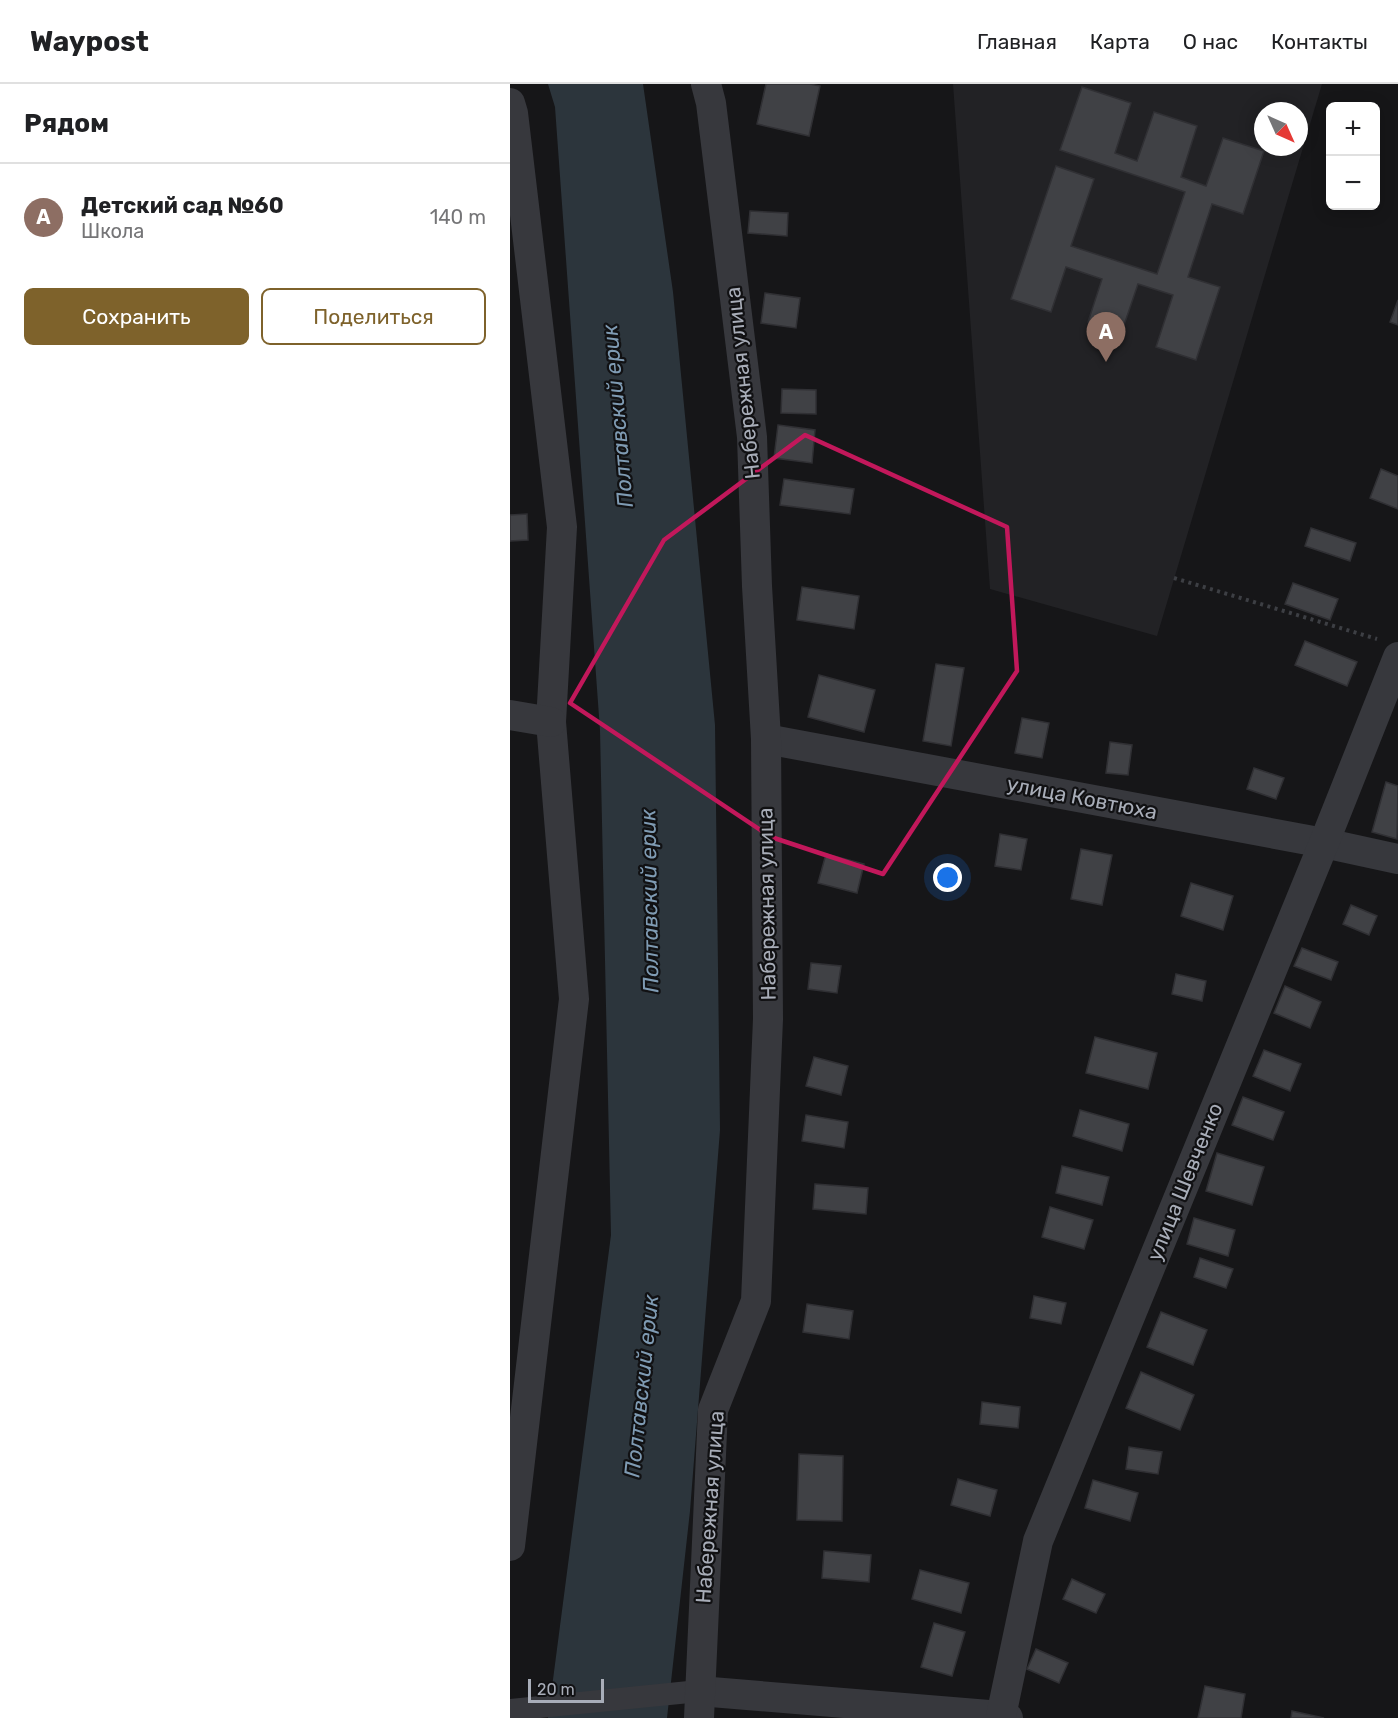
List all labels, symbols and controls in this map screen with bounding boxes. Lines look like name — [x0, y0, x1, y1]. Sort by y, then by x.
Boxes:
text: Waypost — [30, 25, 149, 58]
text: Главная — [977, 29, 1057, 54]
text: Карта — [1090, 29, 1150, 54]
text: О нас — [1183, 29, 1238, 54]
text: Контакты — [1271, 29, 1368, 54]
north arrow — [1254, 102, 1308, 156]
map controls — [1326, 102, 1380, 210]
button: + — [1326, 102, 1380, 156]
text: Рядом — [24, 108, 109, 139]
button: − — [1326, 156, 1380, 210]
text: Детский сад №60 — [81, 192, 284, 219]
text: A — [36, 205, 51, 229]
text: 140 m — [430, 205, 486, 229]
text: Школа — [81, 219, 144, 243]
street label: Набережная улица — [720, 286, 765, 480]
button: Сохранить — [24, 288, 249, 345]
button: Поделиться — [261, 288, 486, 345]
pin: A — [1086, 312, 1126, 362]
water label: Полтавский ерик — [596, 323, 639, 508]
street label: улица Ковтюха — [1005, 771, 1159, 824]
street label: Набережная улица — [752, 807, 781, 1001]
water label: Полтавский ерик — [634, 809, 665, 993]
your location — [933, 863, 962, 892]
street label: улица Шевченко — [1141, 1099, 1228, 1264]
water label: Полтавский ерик — [618, 1293, 665, 1479]
street label: Набережная улица — [690, 1410, 729, 1604]
scale bar — [528, 1676, 604, 1704]
text: 20 m — [537, 1680, 575, 1699]

